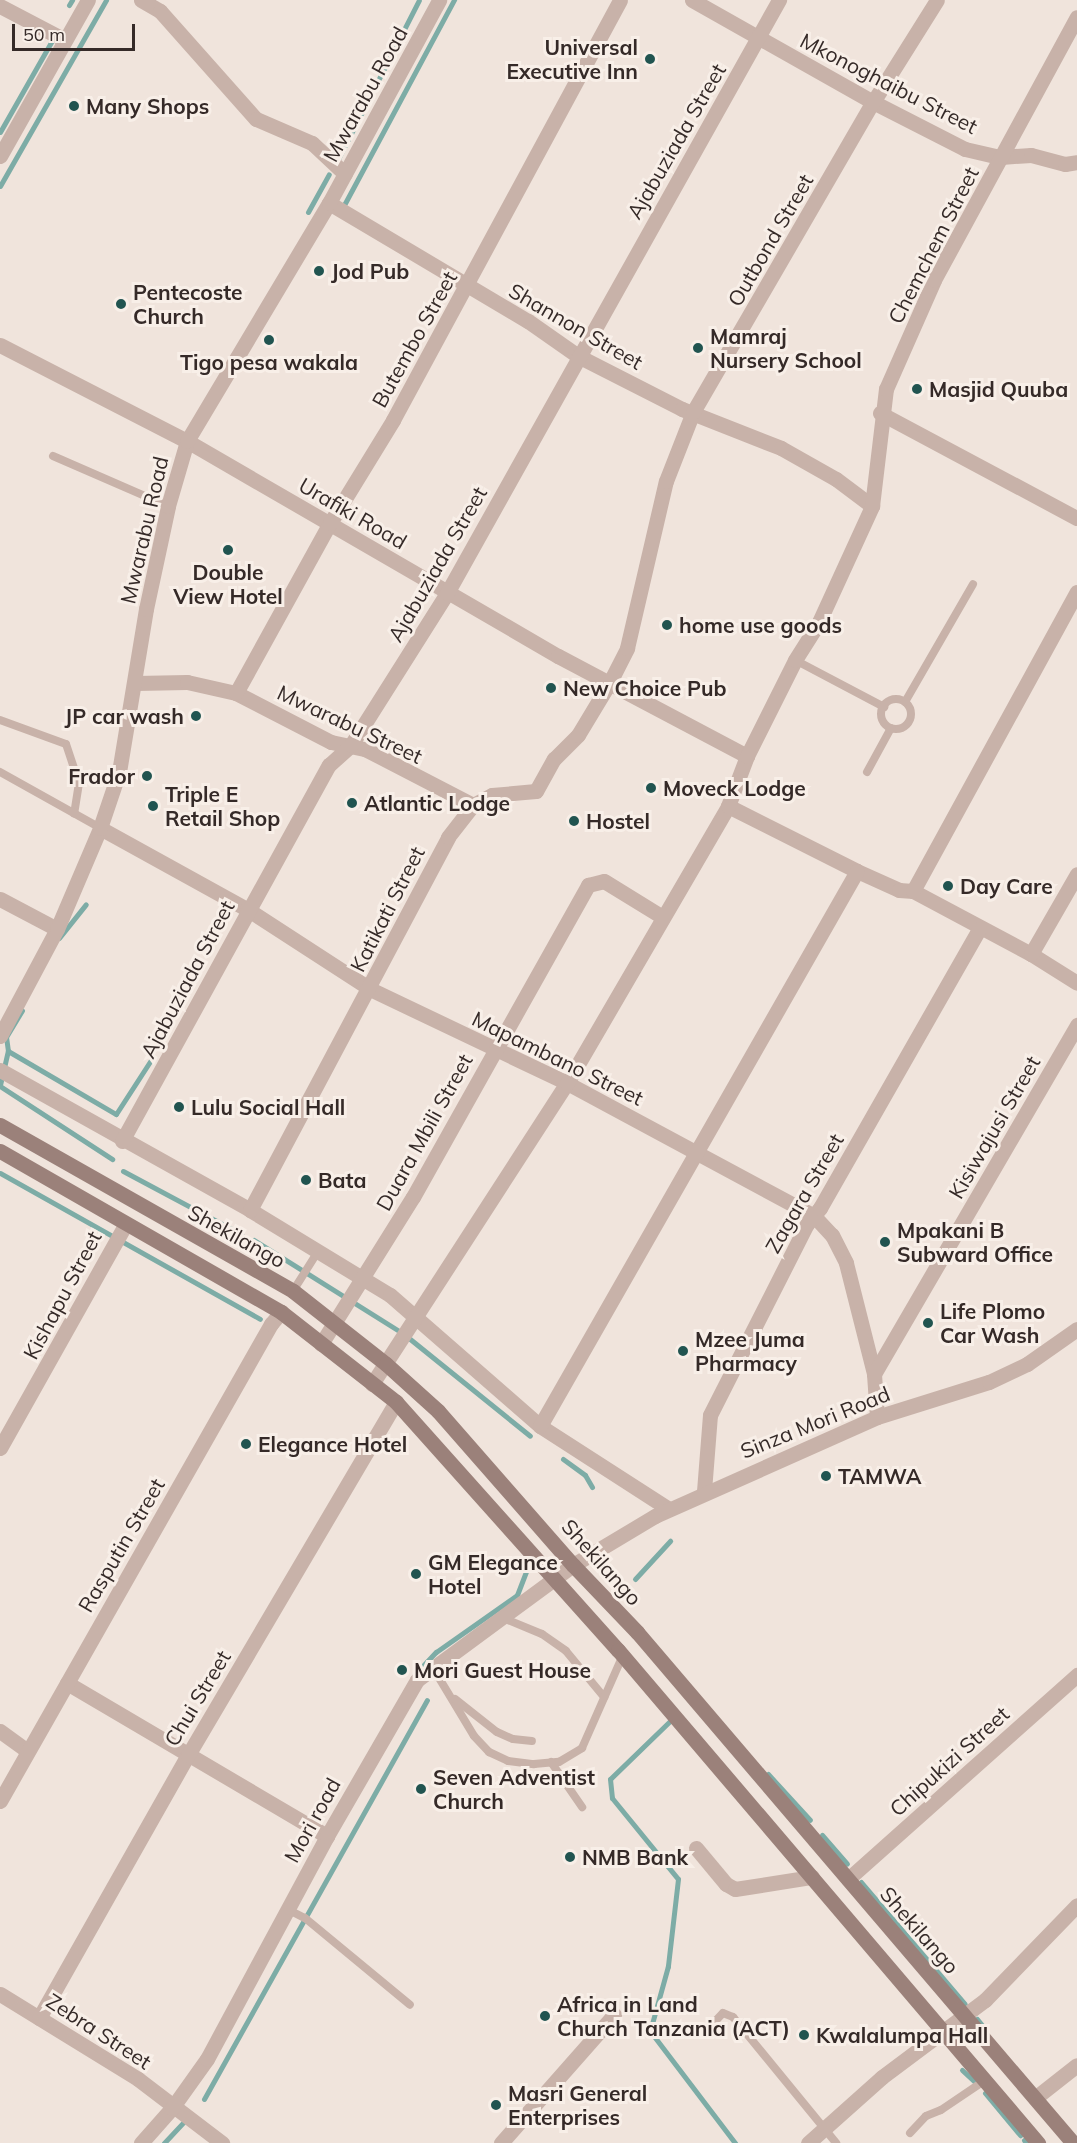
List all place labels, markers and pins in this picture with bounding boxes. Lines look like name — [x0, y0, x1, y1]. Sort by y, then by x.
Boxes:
place label: Universal Executive Inn — [506, 34, 638, 84]
marker: Universal Executive Inn — [643, 52, 657, 66]
place label: Many Shops — [86, 93, 209, 119]
marker: Many Shops — [67, 99, 81, 113]
place label: Jod Pub — [331, 258, 409, 284]
marker: Jod Pub — [312, 264, 326, 278]
place label: Pentecoste Church — [133, 279, 243, 329]
marker: Pentecoste Church — [114, 297, 128, 311]
place label: Mamraj Nursery School — [710, 323, 862, 373]
marker: Tigo pesa wakala — [262, 333, 276, 347]
marker: Mamraj Nursery School — [691, 341, 705, 355]
place label: Tigo pesa wakala — [180, 349, 358, 375]
place label: Masjid Quuba — [929, 376, 1068, 402]
marker: Masjid Quuba — [910, 382, 924, 396]
marker: Double View Hotel — [221, 543, 235, 557]
place label: Double View Hotel — [173, 559, 283, 609]
place label: home use goods — [679, 612, 842, 638]
marker: home use goods — [660, 618, 674, 632]
place label: New Choice Pub — [563, 675, 726, 701]
marker: New Choice Pub — [544, 681, 558, 695]
place label: JP car wash — [65, 703, 184, 729]
marker: JP car wash — [189, 709, 203, 723]
place label: Frador — [68, 763, 135, 789]
marker: Frador — [140, 769, 154, 783]
place label: Moveck Lodge — [663, 775, 806, 801]
place label: Triple E Retail Shop — [165, 781, 280, 831]
marker: Moveck Lodge — [644, 781, 658, 795]
place label: Atlantic Lodge — [364, 790, 510, 816]
marker: Atlantic Lodge — [345, 796, 359, 810]
marker: Triple E Retail Shop — [146, 799, 160, 813]
place label: Hostel — [586, 808, 650, 834]
marker: Hostel — [567, 814, 581, 828]
place label: Day Care — [960, 873, 1053, 899]
marker: Day Care — [941, 879, 955, 893]
place label: Lulu Social Hall — [191, 1094, 345, 1120]
marker: Lulu Social Hall — [172, 1100, 186, 1114]
place label: Bata — [318, 1167, 366, 1193]
marker: Bata — [299, 1173, 313, 1187]
place label: Mpakani B Subward Office — [897, 1217, 1053, 1267]
marker: Mpakani B Subward Office — [878, 1235, 892, 1249]
place label: Life Plomo Car Wash — [940, 1298, 1045, 1348]
marker: Life Plomo Car Wash — [921, 1316, 935, 1330]
place label: Mzee Juma Pharmacy — [695, 1326, 805, 1376]
marker: Mzee Juma Pharmacy — [676, 1344, 690, 1358]
place label: Elegance Hotel — [258, 1431, 407, 1457]
marker: Elegance Hotel — [239, 1437, 253, 1451]
place label: TAMWA — [838, 1463, 921, 1489]
marker: TAMWA — [819, 1469, 833, 1483]
place label: GM Elegance Hotel — [428, 1549, 558, 1599]
marker: GM Elegance Hotel — [409, 1567, 423, 1581]
place label: Mori Guest House — [414, 1657, 591, 1683]
marker: Mori Guest House — [395, 1663, 409, 1677]
place label: Seven Adventist Church — [433, 1764, 595, 1814]
marker: Seven Adventist Church — [414, 1782, 428, 1796]
place label: NMB Bank — [582, 1844, 688, 1870]
marker: NMB Bank — [563, 1850, 577, 1864]
place label: Africa in Land Church Tanzania (ACT) — [557, 1991, 790, 2041]
marker: Africa in Land Church Tanzania (ACT) — [538, 2009, 552, 2023]
place label: Kwalalumpa Hall — [816, 2022, 988, 2048]
marker: Kwalalumpa Hall — [797, 2028, 811, 2042]
place label: Masri General Enterprises — [508, 2080, 647, 2130]
marker: Masri General Enterprises — [489, 2098, 503, 2112]

